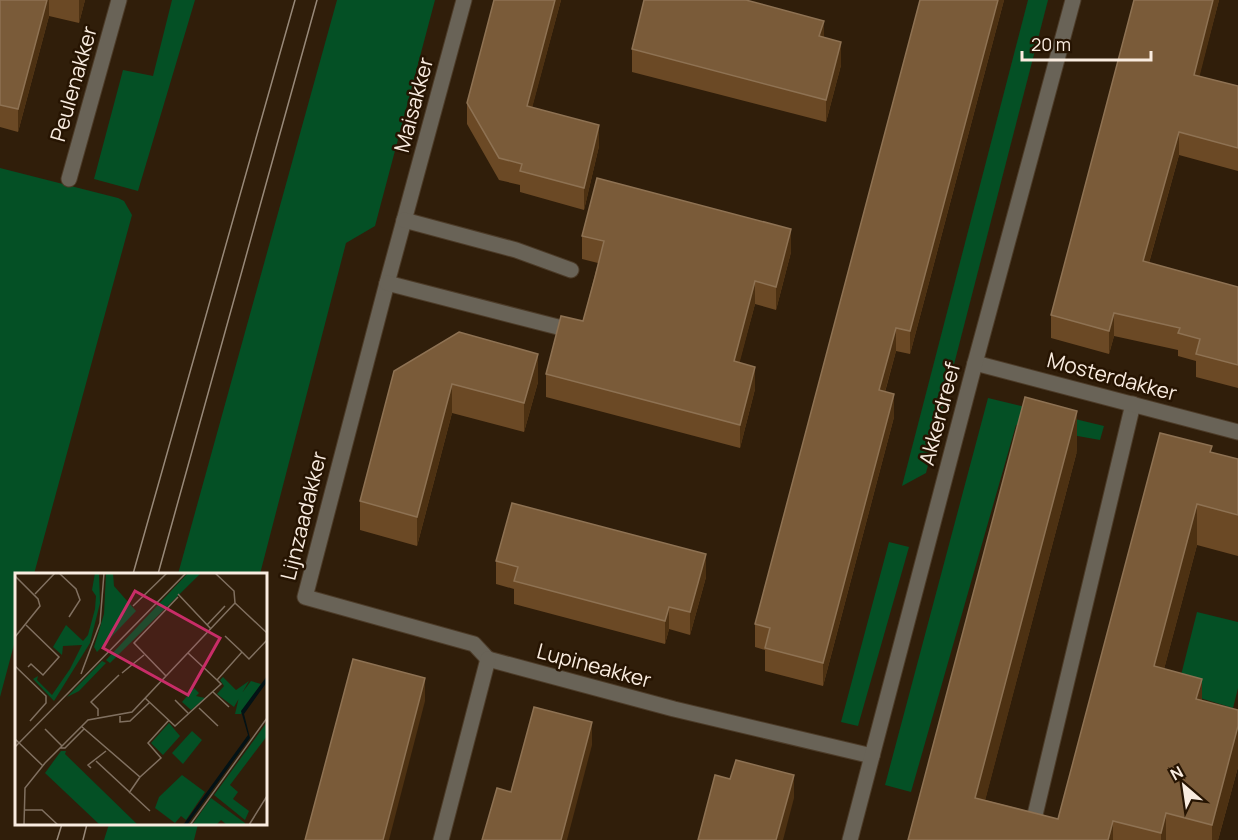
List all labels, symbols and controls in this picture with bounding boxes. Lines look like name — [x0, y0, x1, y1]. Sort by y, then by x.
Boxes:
street label: Peulenakker — [43, 22, 103, 145]
scale bar — [1022, 24, 1151, 62]
text: 20 m — [1031, 32, 1071, 56]
street label: Maisakker — [387, 54, 439, 155]
street label: Mosterdakker — [1044, 345, 1181, 407]
street label: Akkerdreef — [912, 359, 966, 468]
street label: Lijnzaadakker — [274, 448, 333, 583]
inset map — [15, 573, 267, 825]
street label: Lupineakker — [534, 636, 655, 694]
north arrow — [1154, 756, 1214, 816]
text: N — [1166, 760, 1187, 785]

